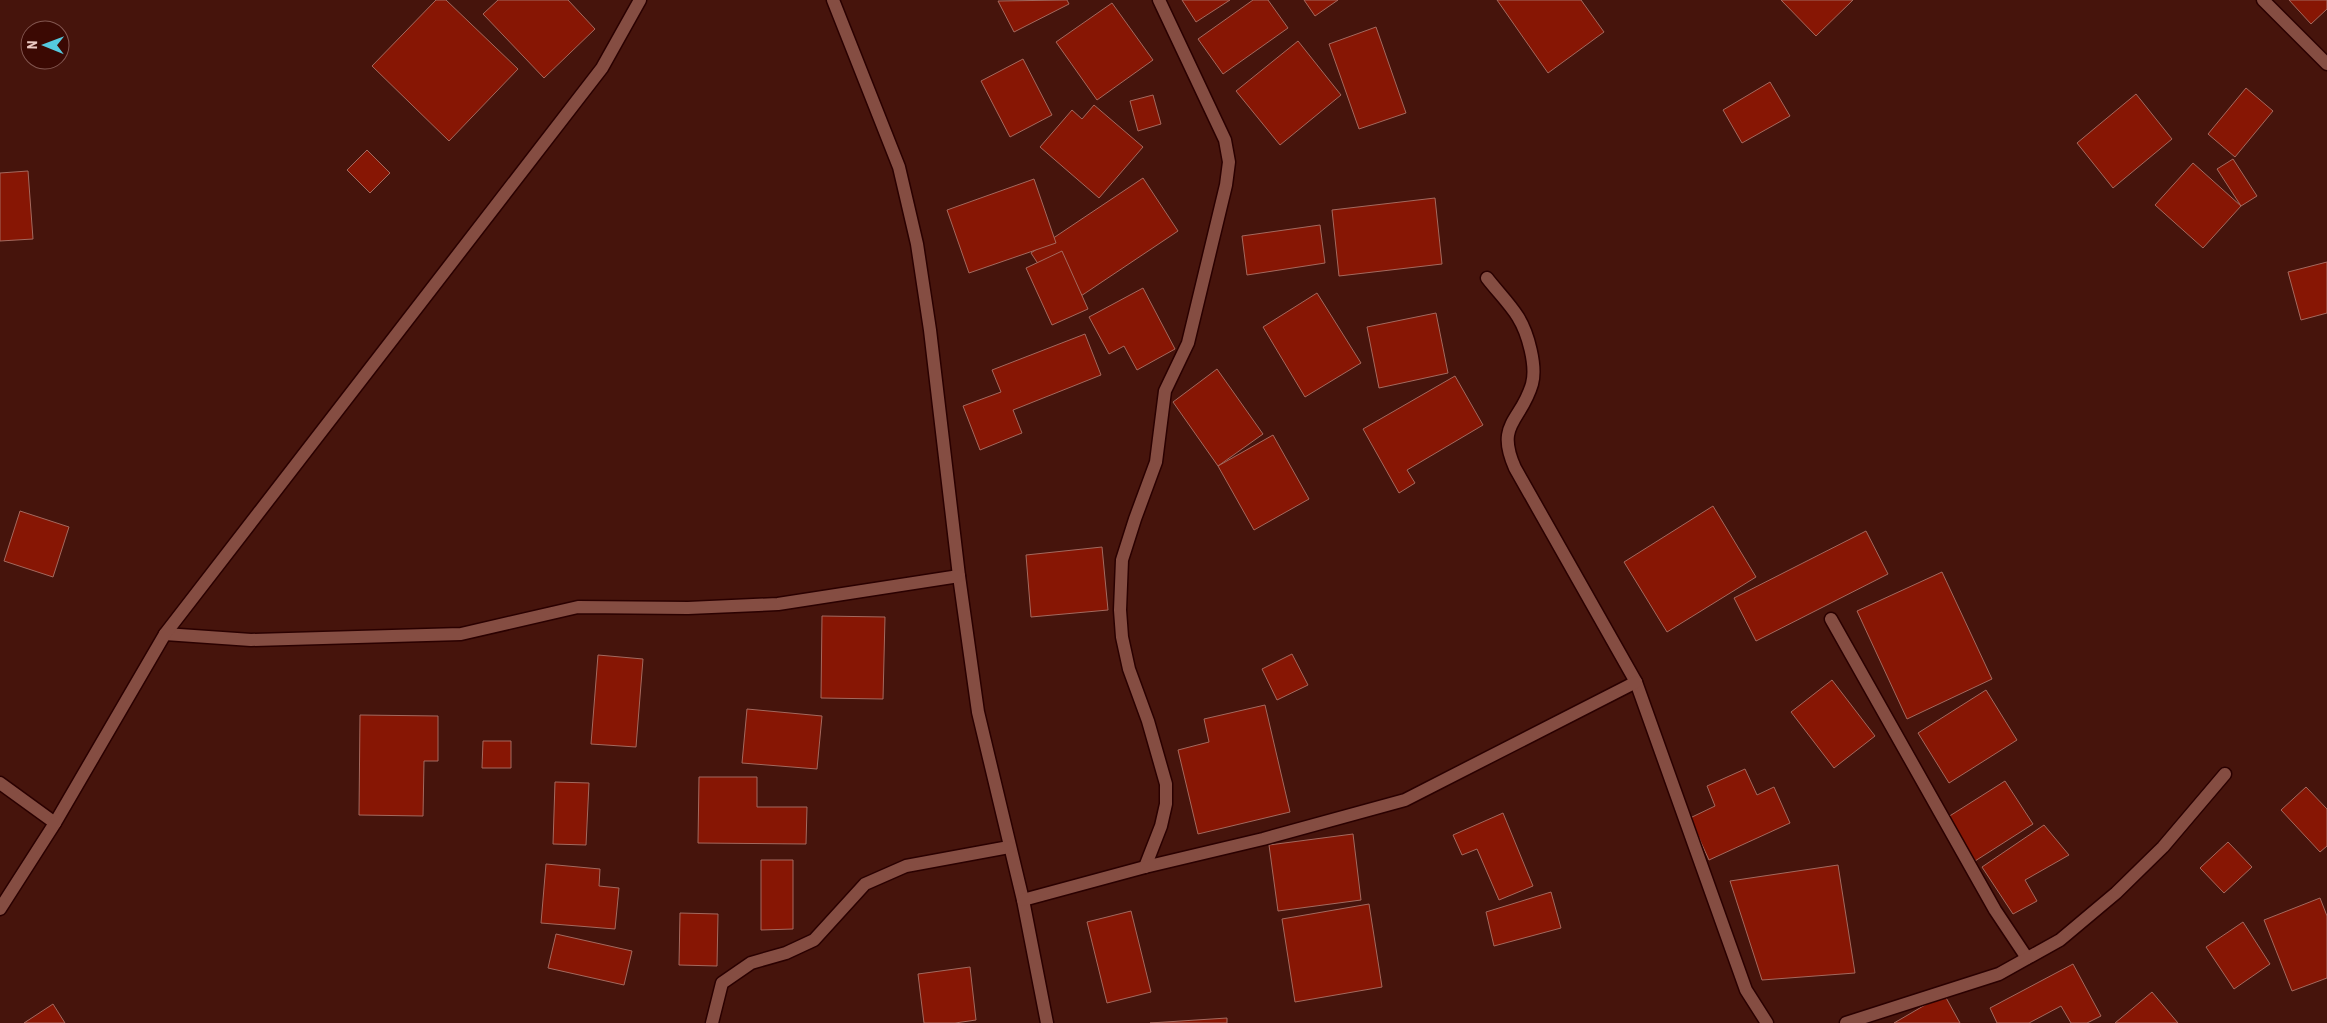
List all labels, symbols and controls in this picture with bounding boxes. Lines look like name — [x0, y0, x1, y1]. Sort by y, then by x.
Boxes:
north arrow — [20, 20, 70, 70]
text: N — [24, 40, 40, 49]

